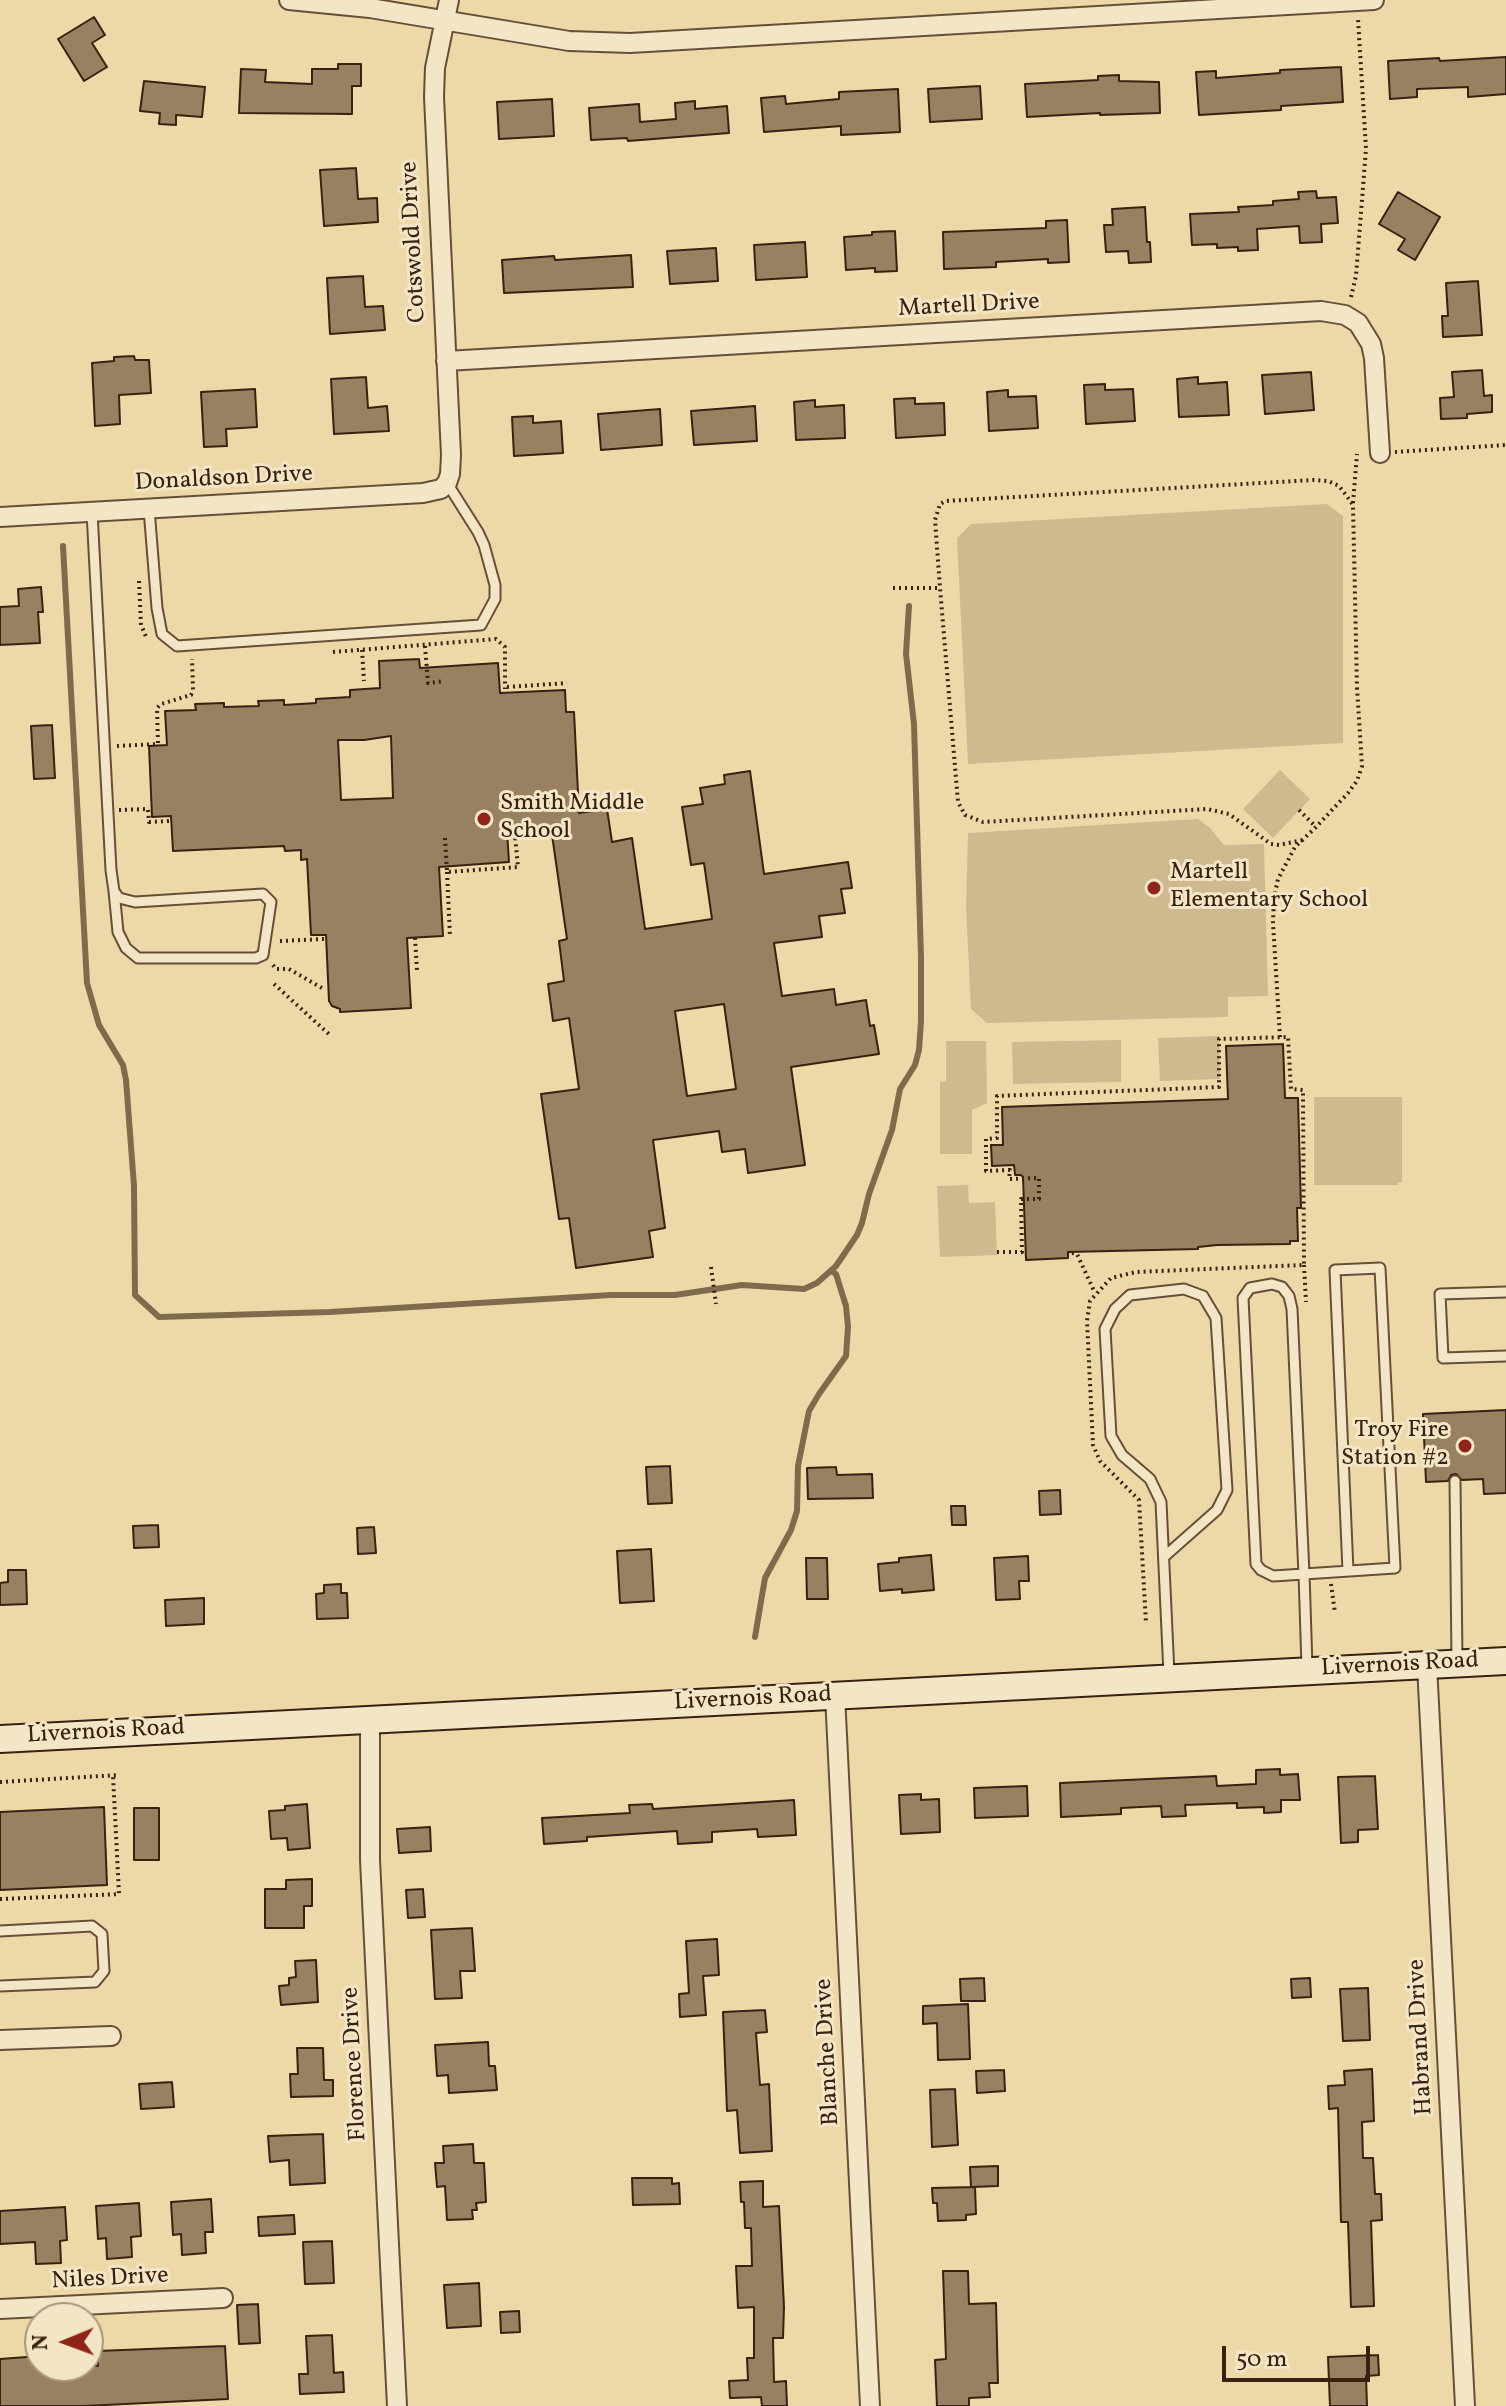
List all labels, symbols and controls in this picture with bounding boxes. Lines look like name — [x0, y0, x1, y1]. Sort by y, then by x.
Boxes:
street label: Cotswold Drive — [396, 161, 434, 323]
street label: Martell Drive — [898, 289, 1040, 325]
street label: Donaldson Drive — [134, 461, 314, 499]
place label: Smith Middle School — [500, 791, 644, 847]
marker: Smith Middle School — [475, 810, 493, 828]
place label: Martell Elementary School — [1170, 860, 1368, 916]
marker: Martell Elementary School — [1145, 879, 1163, 897]
place label: Troy Fire Station #2 — [1341, 1418, 1449, 1474]
marker: Troy Fire Station #2 — [1456, 1437, 1474, 1455]
street label: Livernois Road — [1320, 1647, 1480, 1685]
street label: Livernois Road — [673, 1681, 833, 1719]
street label: Livernois Road — [26, 1714, 186, 1752]
street label: Habrand Drive — [1404, 1958, 1440, 2116]
street label: Blanche Drive — [811, 1978, 847, 2126]
street label: Florence Drive — [338, 1986, 374, 2142]
street label: Niles Drive — [51, 2263, 169, 2297]
north arrow — [24, 2302, 104, 2382]
scale bar — [1226, 2330, 1374, 2380]
text: N — [26, 2334, 57, 2351]
text: 50 m — [1236, 2343, 1288, 2377]

